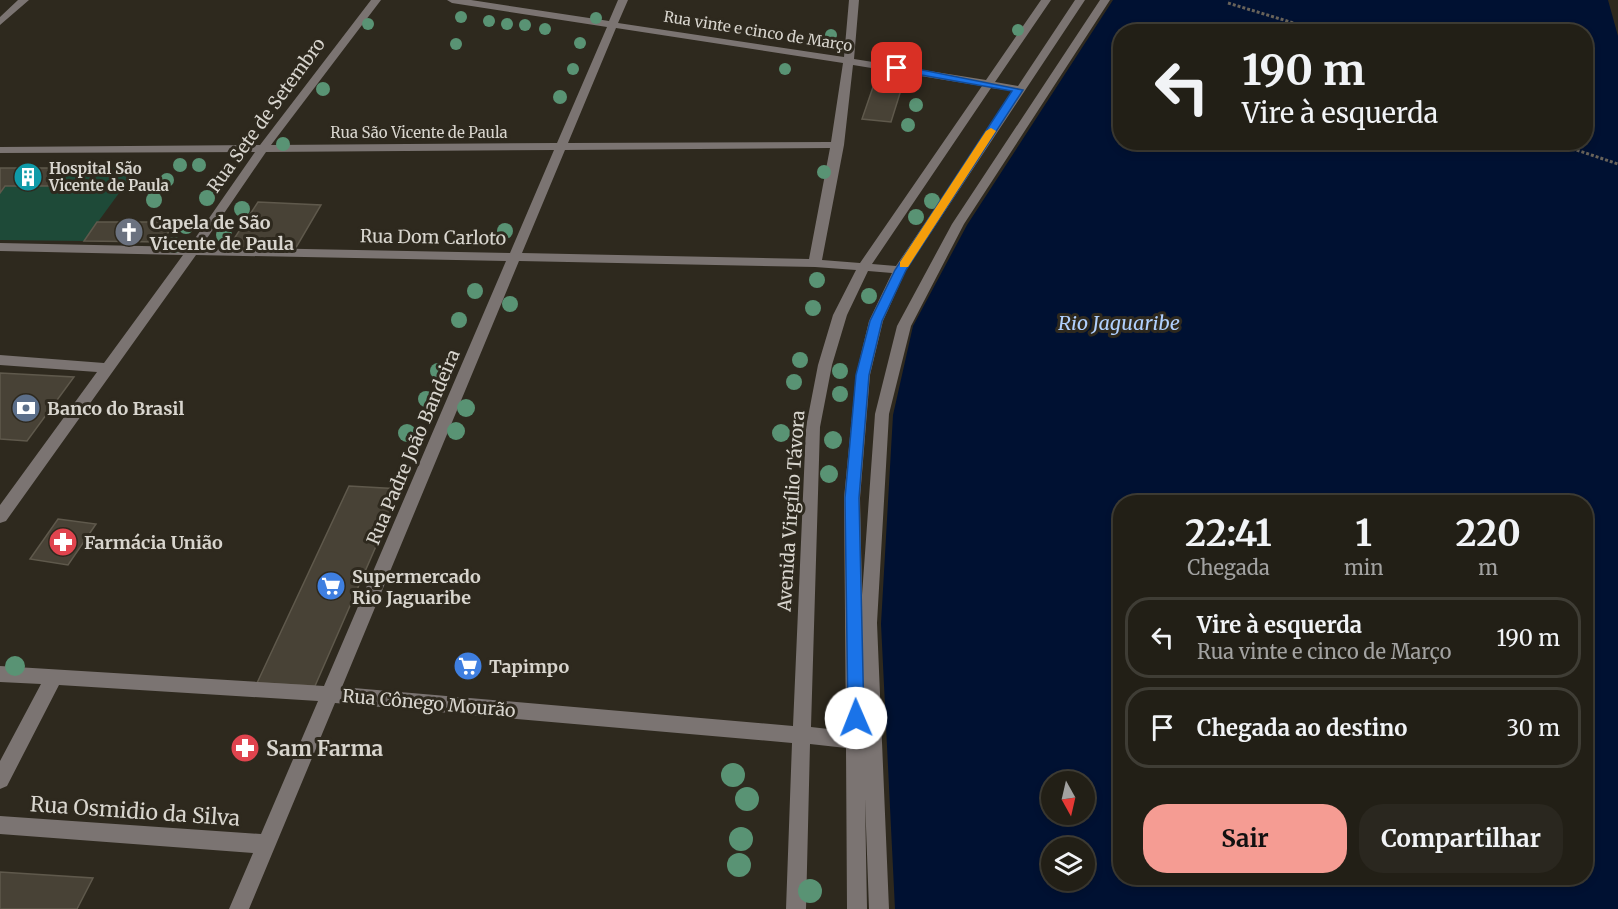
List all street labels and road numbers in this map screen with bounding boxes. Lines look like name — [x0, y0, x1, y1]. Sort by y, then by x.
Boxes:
street label: Rua vinte e cinco de Março — [662, 7, 854, 55]
street label: Rua Sete de Setembro — [202, 33, 330, 197]
street label: Rua São Vicente de Paula — [330, 123, 508, 142]
street label: Rua Dom Carloto — [360, 224, 506, 250]
street label: Rua Padre João Bandeira — [361, 346, 465, 548]
street label: Avenida Virgílio Távora — [772, 409, 810, 613]
street label: Rua Cônego Mourão — [341, 684, 517, 722]
street label: Rua Osmidio da Silva — [29, 790, 241, 832]

